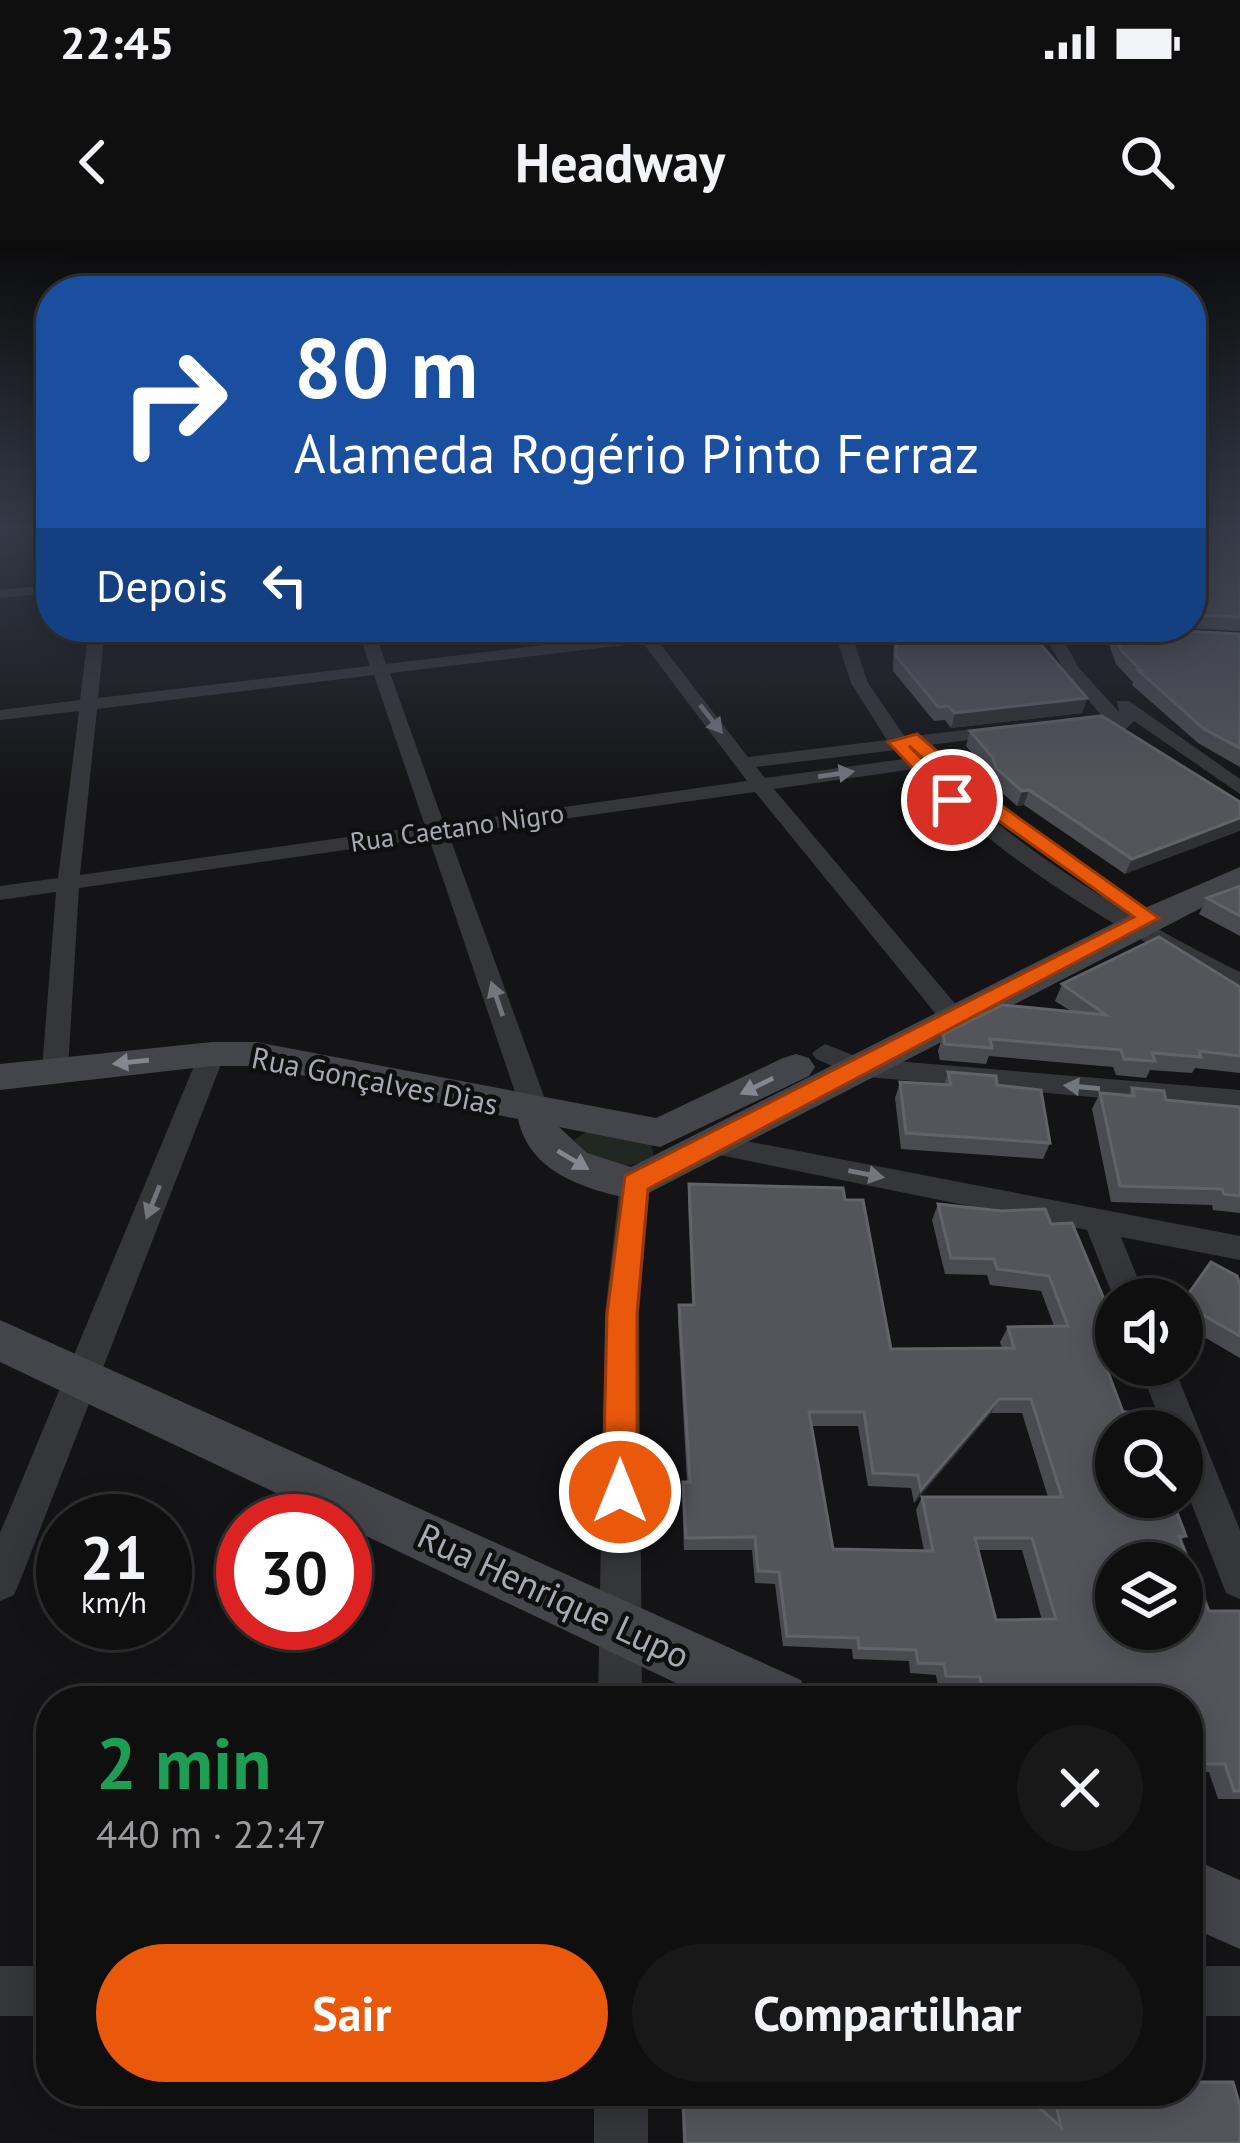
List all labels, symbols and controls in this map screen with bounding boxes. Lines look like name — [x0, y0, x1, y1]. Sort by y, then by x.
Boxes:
text: 22:45 — [60, 13, 174, 71]
text: Headway — [515, 127, 725, 197]
icon: back — [60, 129, 126, 195]
icon: search — [1114, 129, 1180, 195]
text: 80 m — [294, 312, 478, 421]
icon: right — [96, 324, 252, 480]
text: Alameda Rogério Pinto Ferraz — [294, 418, 979, 488]
icon: left — [252, 552, 318, 618]
text: Depois — [96, 556, 228, 614]
one-way arrow — [698, 704, 723, 735]
pin — [901, 749, 1003, 851]
one-way arrow — [818, 764, 856, 783]
icon: arrive — [919, 767, 985, 833]
street label: Rua Caetano Nigro — [348, 795, 566, 859]
one-way arrow — [487, 981, 505, 1017]
street label: Rua Gonçalves Dias — [249, 1037, 501, 1123]
one-way arrow — [112, 1053, 149, 1072]
one-way arrow — [739, 1076, 774, 1096]
one-way arrow — [1062, 1077, 1100, 1096]
one-way arrow — [556, 1149, 590, 1170]
one-way arrow — [847, 1165, 885, 1184]
one-way arrow — [143, 1184, 162, 1220]
map controls — [1095, 1278, 1203, 1650]
button: sound — [1095, 1278, 1203, 1386]
button: search — [1095, 1410, 1203, 1518]
position arrow — [557, 1429, 683, 1555]
speed limit sign: 30 — [216, 1494, 372, 1650]
street label: Rua Henrique Lupo — [411, 1511, 697, 1679]
text: 21 — [80, 1518, 148, 1596]
button: layers — [1095, 1542, 1203, 1650]
text: km/h — [81, 1582, 147, 1621]
text: 2 min — [96, 1716, 272, 1809]
button: close — [1017, 1725, 1143, 1851]
text: 440 m · 22:47 — [96, 1808, 327, 1859]
button: Sair — [96, 1944, 608, 2082]
button: Compartilhar — [632, 1944, 1143, 2082]

